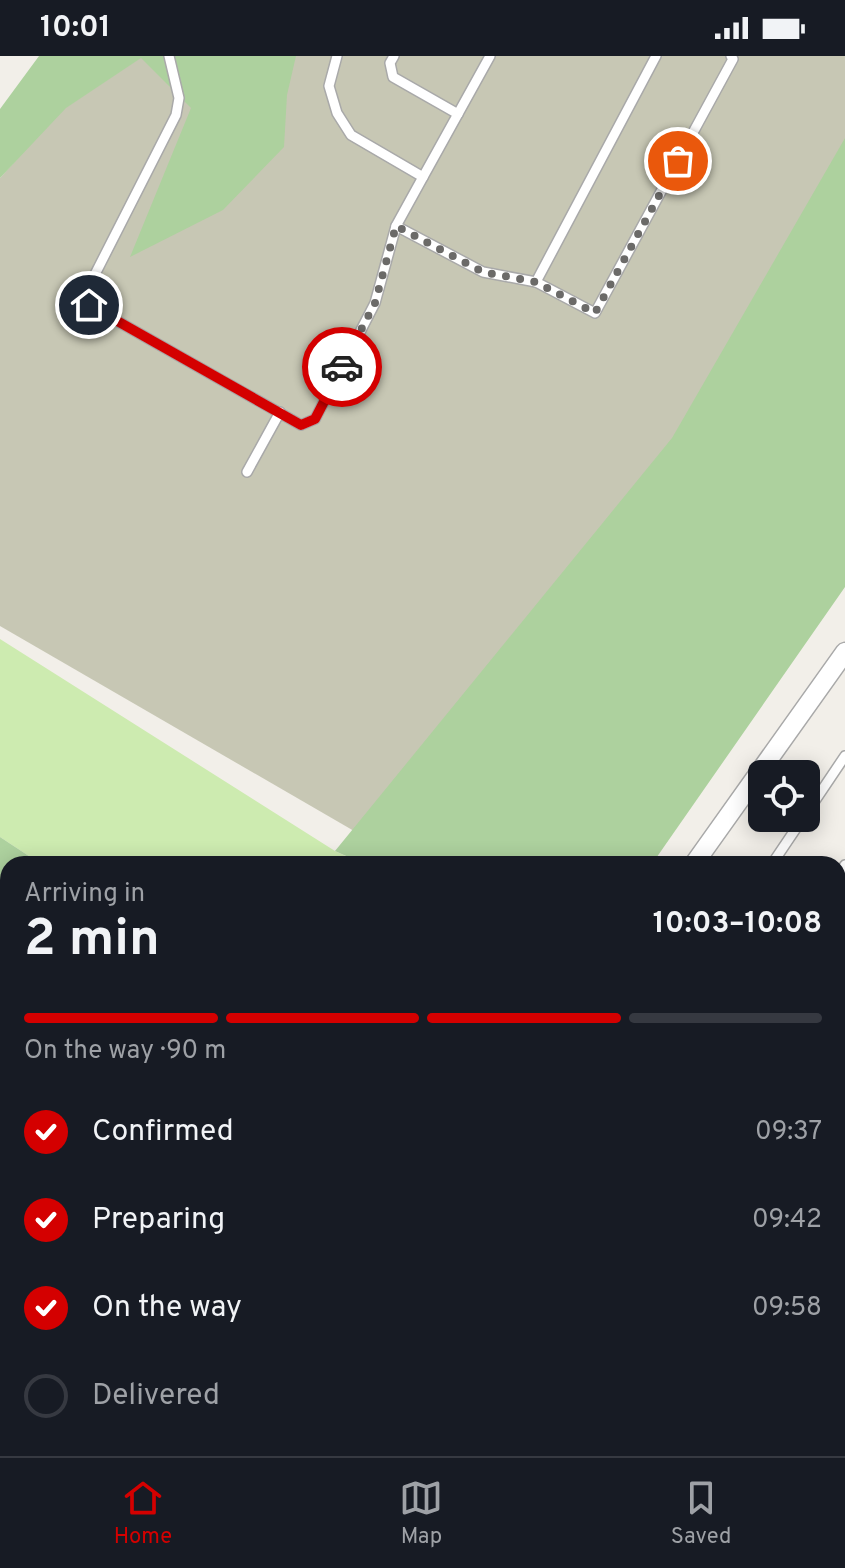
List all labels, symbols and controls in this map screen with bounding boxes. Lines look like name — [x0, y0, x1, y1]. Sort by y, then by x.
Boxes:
text: 10:01 — [40, 10, 111, 47]
pin — [644, 127, 712, 195]
icon: bag — [656, 139, 700, 183]
pin — [55, 271, 123, 339]
icon: home — [67, 283, 111, 327]
courier — [302, 327, 382, 407]
icon: car — [320, 345, 364, 389]
map controls — [748, 760, 820, 832]
button: locate — [748, 760, 820, 832]
text: Arriving in — [24, 878, 145, 911]
text: 10:03–10:08 — [653, 906, 822, 943]
text: 2 min — [24, 908, 160, 974]
text: On the way · 90 m — [24, 1035, 226, 1068]
icon: check — [24, 1110, 68, 1154]
text: Confirmed — [92, 1114, 234, 1151]
text: 09:37 — [755, 1116, 822, 1149]
icon: check — [24, 1198, 68, 1242]
text: Preparing — [92, 1202, 225, 1239]
text: 09:42 — [752, 1204, 822, 1237]
icon: check — [24, 1286, 68, 1330]
text: On the way — [92, 1290, 242, 1327]
text: 09:58 — [752, 1292, 822, 1325]
text: Delivered — [92, 1378, 220, 1415]
tab: Home — [114, 1476, 172, 1551]
tab: Map — [399, 1476, 443, 1551]
tab: Saved — [671, 1476, 731, 1551]

